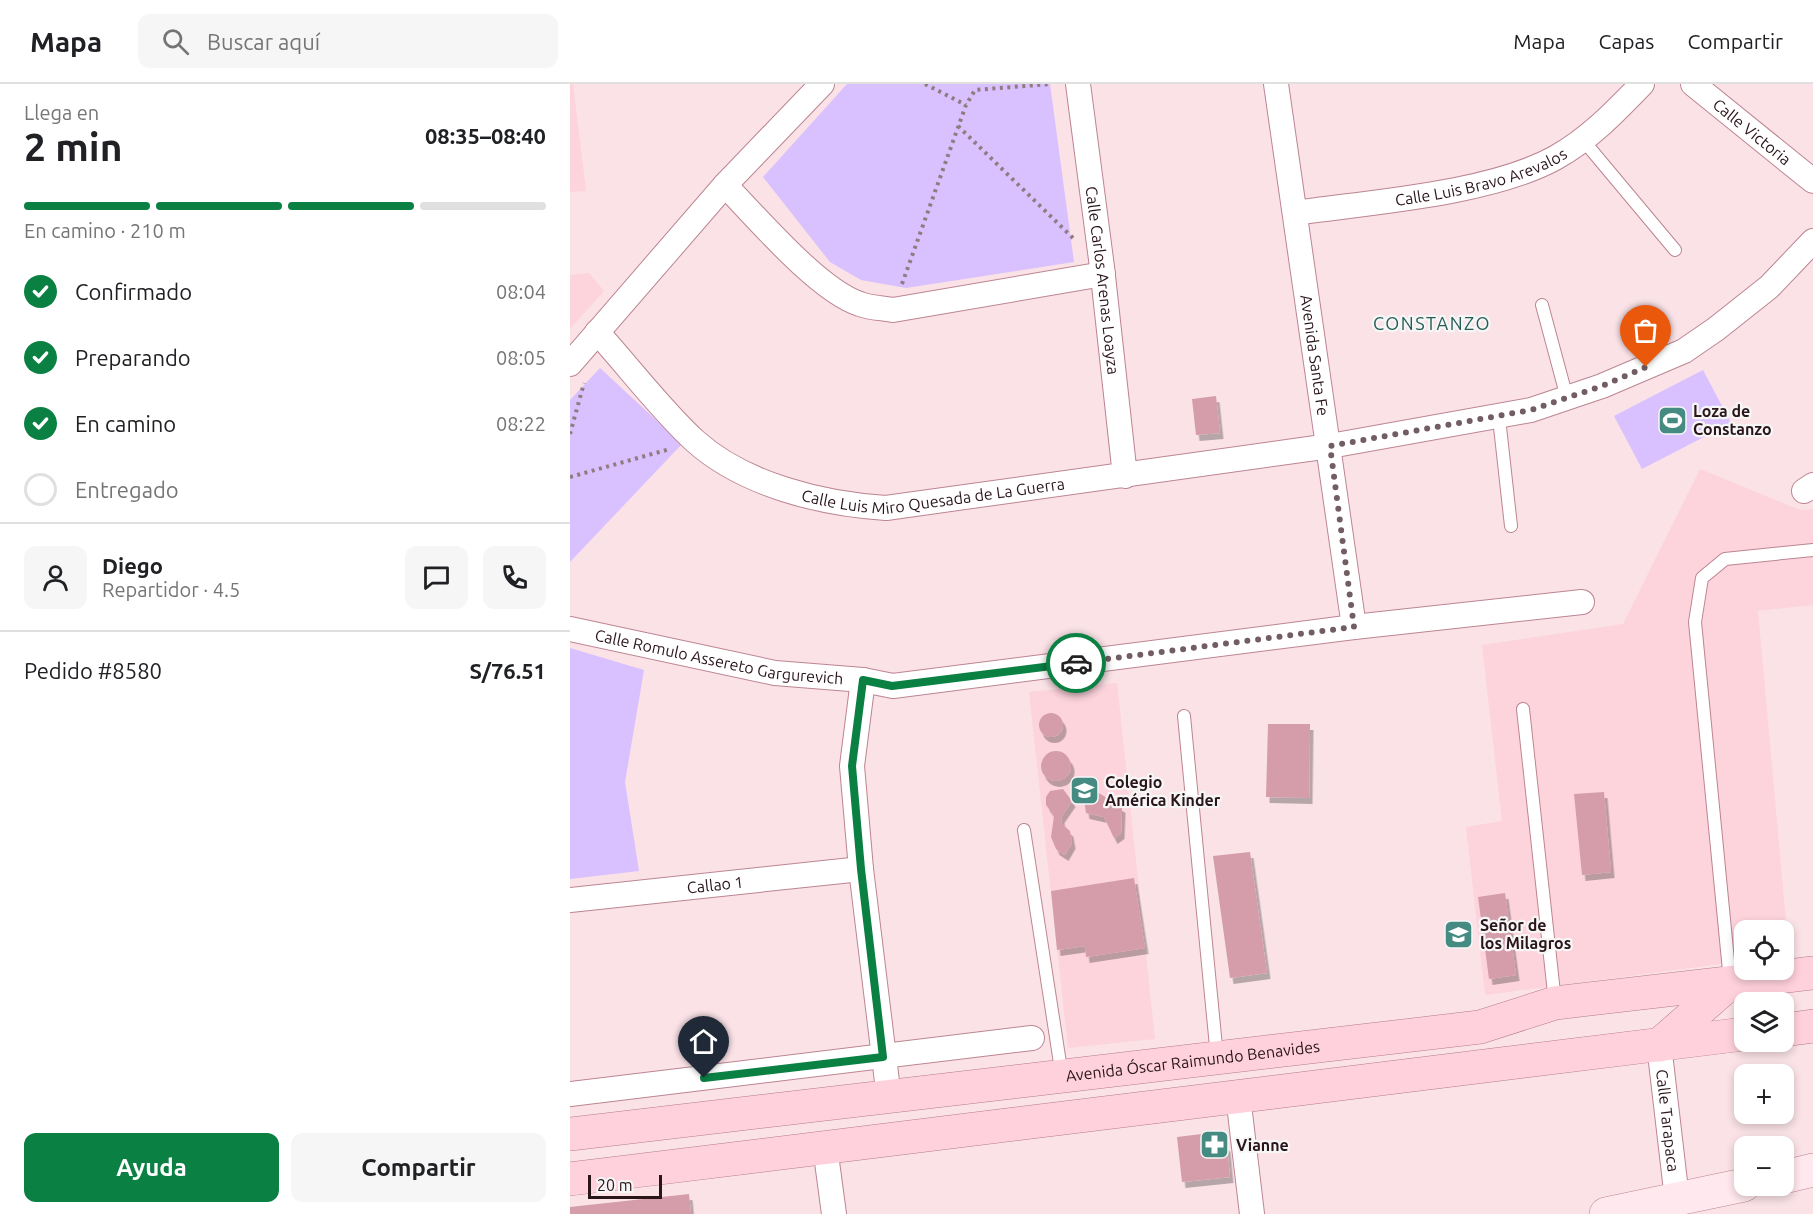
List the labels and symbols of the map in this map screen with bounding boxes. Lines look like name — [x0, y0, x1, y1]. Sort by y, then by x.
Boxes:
street label: Calle Victoria — [1710, 95, 1795, 169]
street label: Calle Luis Bravo Arevalos — [1394, 144, 1570, 209]
street label: Calle Carlos Arenas Loayza — [1082, 185, 1123, 376]
street label: Avenida Santa Fe — [1297, 293, 1333, 417]
pin — [1620, 305, 1671, 367]
district label: CONSTANZO — [1373, 313, 1491, 333]
place label: Loza de Constanzo — [1693, 402, 1772, 438]
sports icon: Loza de Constanzo — [1656, 404, 1688, 436]
street label: Calle Luis Miro Quesada de La Guerra — [800, 474, 1066, 517]
street label: Calle Romulo Assereto Gargurevich — [593, 626, 844, 687]
courier — [1046, 633, 1106, 693]
place label: Colegio América Kinder — [1105, 773, 1221, 809]
school or university icon: Colegio América Kinder — [1068, 775, 1100, 807]
street label: Callao 1 — [686, 873, 744, 896]
place label: Señor de los Milagros — [1480, 916, 1571, 952]
school or university icon: Señor de los Milagros — [1443, 918, 1475, 950]
pin — [678, 1016, 729, 1078]
street label: Avenida Óscar Raimundo Benavides — [1065, 1037, 1321, 1085]
street label: Calle Tarapaca — [1653, 1068, 1683, 1173]
pharmacy icon: Vianne — [1199, 1129, 1231, 1161]
place label: Vianne — [1236, 1136, 1289, 1154]
scale bar — [588, 1172, 662, 1200]

